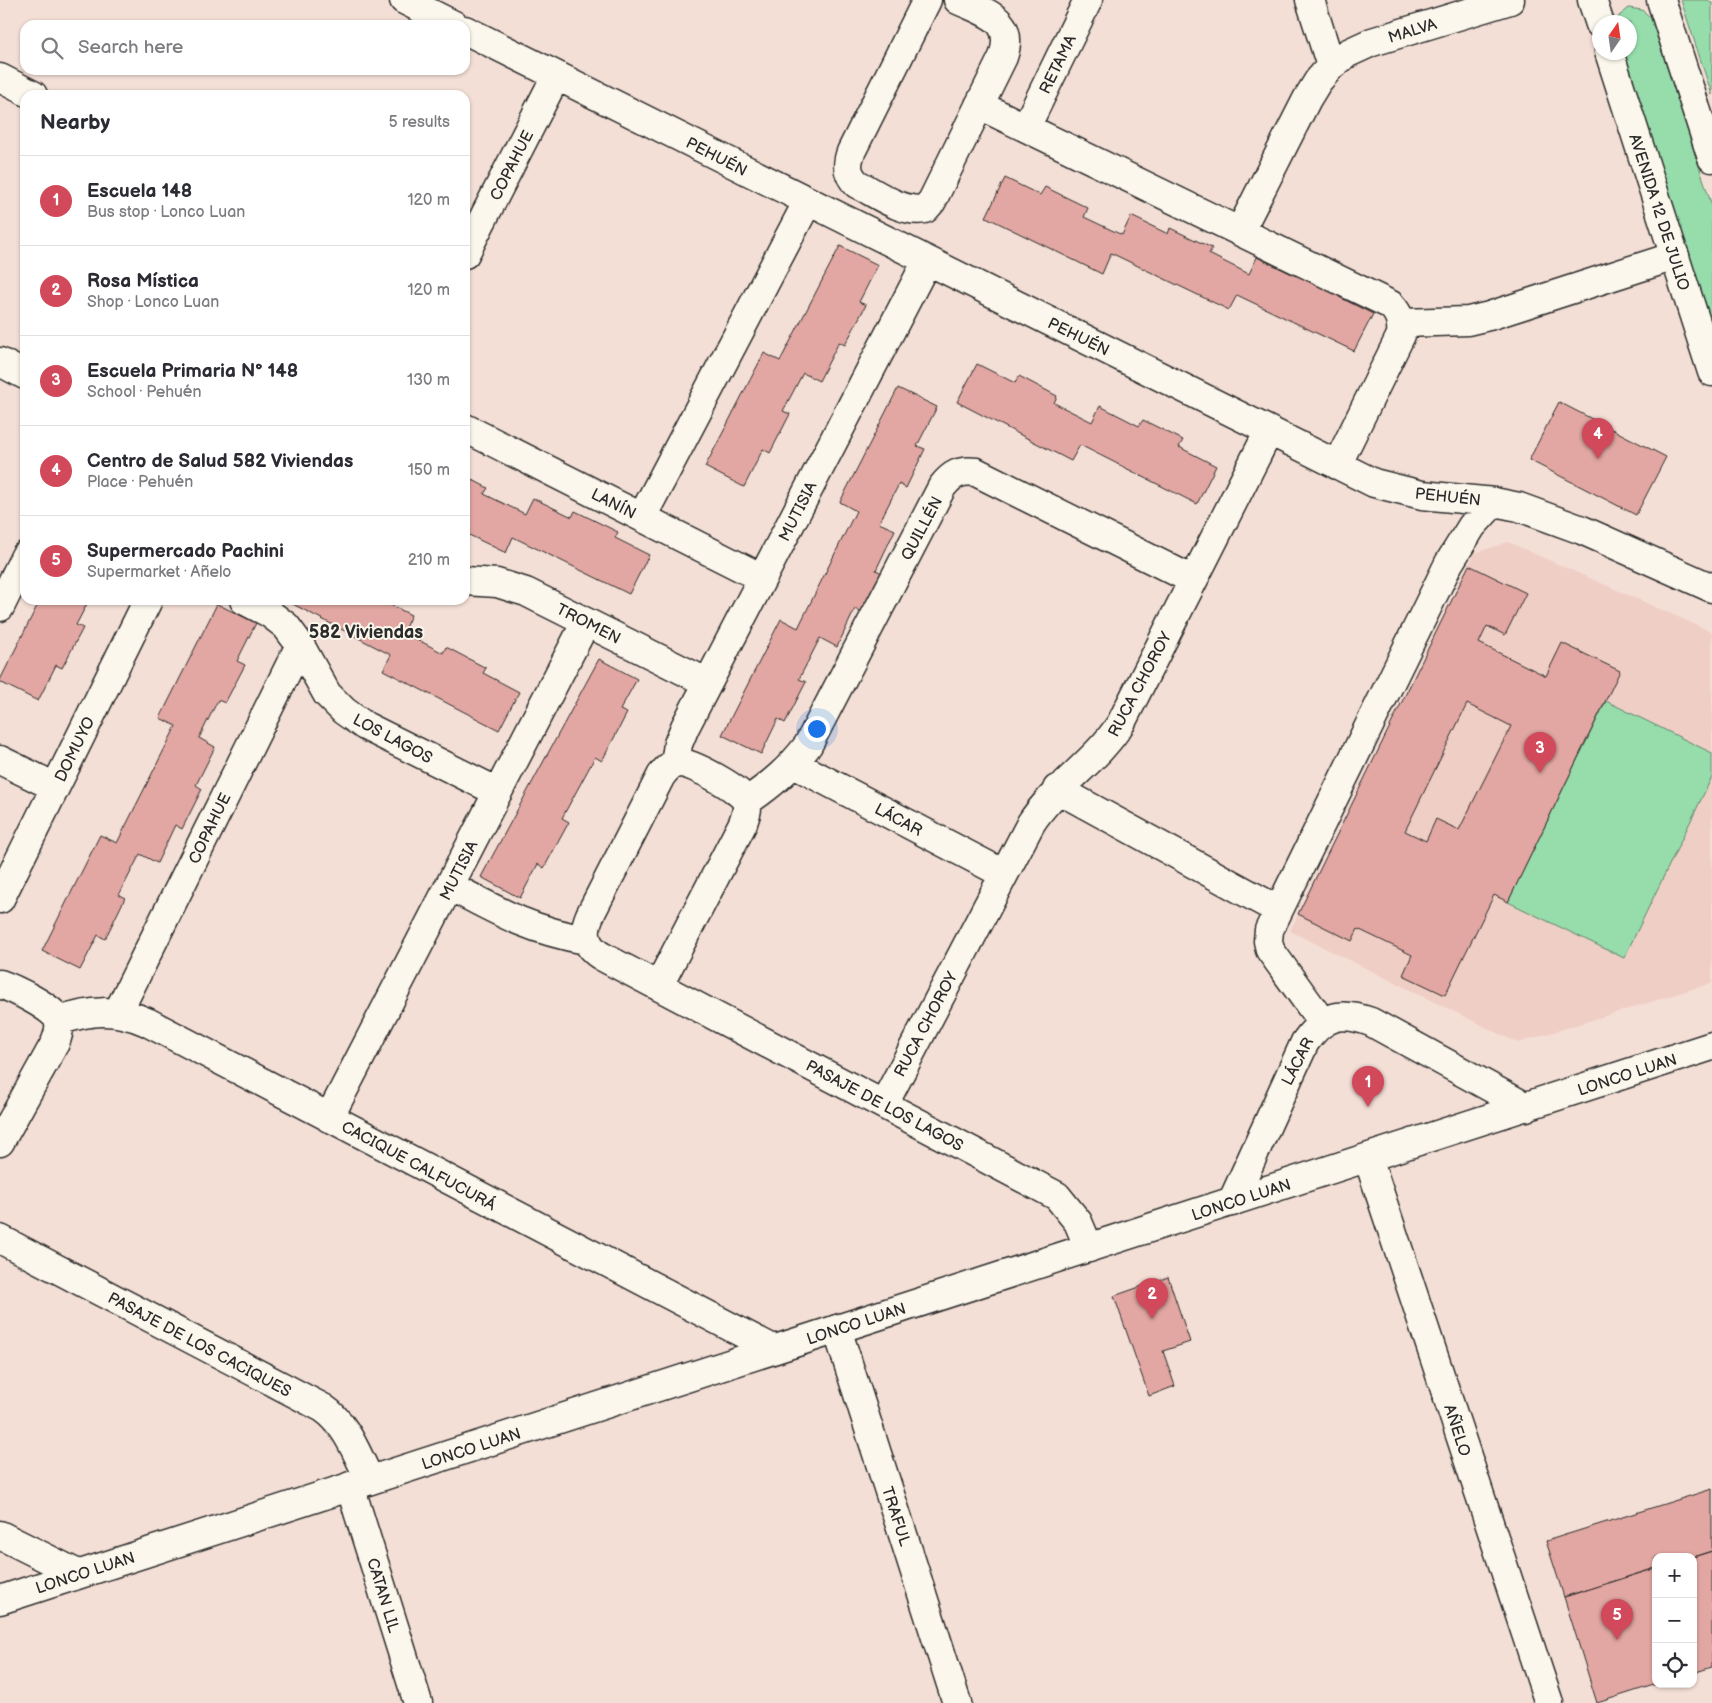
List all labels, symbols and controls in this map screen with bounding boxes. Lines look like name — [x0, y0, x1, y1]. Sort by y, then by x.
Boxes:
street label: MALVA — [1386, 15, 1439, 48]
north arrow — [1592, 15, 1637, 60]
search box — [20, 20, 470, 75]
street label: RETAMA — [1036, 32, 1081, 97]
icon: search — [38, 34, 66, 62]
text: Search here — [78, 36, 183, 59]
text: Nearby — [40, 110, 110, 135]
text: 5 results — [388, 113, 450, 132]
street label: COPAHUE — [487, 127, 538, 204]
street label: PEHUÉN — [682, 132, 751, 181]
street label: AVENIDA 12 DE JULIO — [1624, 132, 1693, 293]
text: Escuela 148 — [87, 180, 192, 203]
text: 1 — [53, 191, 59, 210]
text: 120 m — [407, 191, 450, 210]
text: Bus stop · Lonco Luan — [87, 203, 245, 222]
text: Rosa Mística — [87, 270, 199, 293]
text: 2 — [51, 281, 61, 300]
text: 120 m — [407, 281, 450, 300]
text: Shop · Lonco Luan — [87, 293, 219, 312]
street label: PEHUÉN — [1044, 312, 1113, 360]
text: Escuela Primaria N° 148 — [87, 360, 298, 383]
text: 3 — [51, 371, 61, 390]
text: 130 m — [407, 371, 450, 390]
text: School · Pehuén — [87, 383, 201, 402]
pin: 4 — [1582, 418, 1614, 459]
text: Centro de Salud 582 Viviendas — [87, 450, 353, 473]
text: 4 — [51, 461, 61, 480]
text: 150 m — [408, 461, 450, 480]
text: Place · Pehuén — [87, 473, 193, 492]
street label: MUTISIA — [775, 478, 822, 545]
street label: LANÍN — [588, 483, 640, 524]
street label: PEHUÉN — [1414, 483, 1482, 510]
street label: QUILLÉN — [896, 493, 947, 564]
text: Supermercado Pachini — [87, 540, 284, 563]
text: 5 — [51, 551, 61, 570]
text: 210 m — [408, 551, 450, 570]
text: Supermarket · Añelo — [87, 563, 231, 582]
street label: TROMEN — [553, 600, 624, 649]
district label: 582 Viviendas — [309, 622, 423, 643]
street label: RUCA CHOROY — [1105, 628, 1176, 740]
street label: LOS LAGOS — [349, 710, 435, 768]
street label: DOMUYO — [51, 714, 99, 785]
your location — [804, 716, 830, 742]
pin: 3 — [1524, 732, 1556, 773]
street label: COPAHUE — [185, 790, 236, 867]
street label: LÁCAR — [871, 798, 926, 841]
street label: MUTISIA — [436, 837, 483, 904]
street label: RUCA CHOROY — [891, 968, 962, 1080]
street label: LÁCAR — [1276, 1034, 1318, 1089]
street label: LONCO LUAN — [1575, 1050, 1679, 1100]
street label: PASAJE DE LOS LAGOS — [802, 1057, 966, 1156]
pin: 1 — [1352, 1066, 1384, 1107]
street label: CACIQUE CALFUCURÁ — [338, 1116, 500, 1215]
street label: LONCO LUAN — [1189, 1175, 1293, 1225]
pin: 2 — [1136, 1278, 1168, 1319]
street label: PASAJE DE LOS CACIQUES — [105, 1289, 294, 1402]
street label: LONCO LUAN — [804, 1299, 908, 1349]
street label: AÑELO — [1439, 1402, 1475, 1459]
street label: LONCO LUAN — [419, 1424, 523, 1474]
street label: TRAFUL — [877, 1484, 914, 1549]
street label: LONCO LUAN — [33, 1548, 137, 1598]
map controls — [1652, 1553, 1697, 1688]
button: + — [1652, 1553, 1697, 1598]
street label: CATAN LIL — [362, 1556, 403, 1636]
button: − — [1652, 1598, 1697, 1643]
pin: 5 — [1601, 1599, 1633, 1640]
button: locate — [1652, 1643, 1697, 1688]

